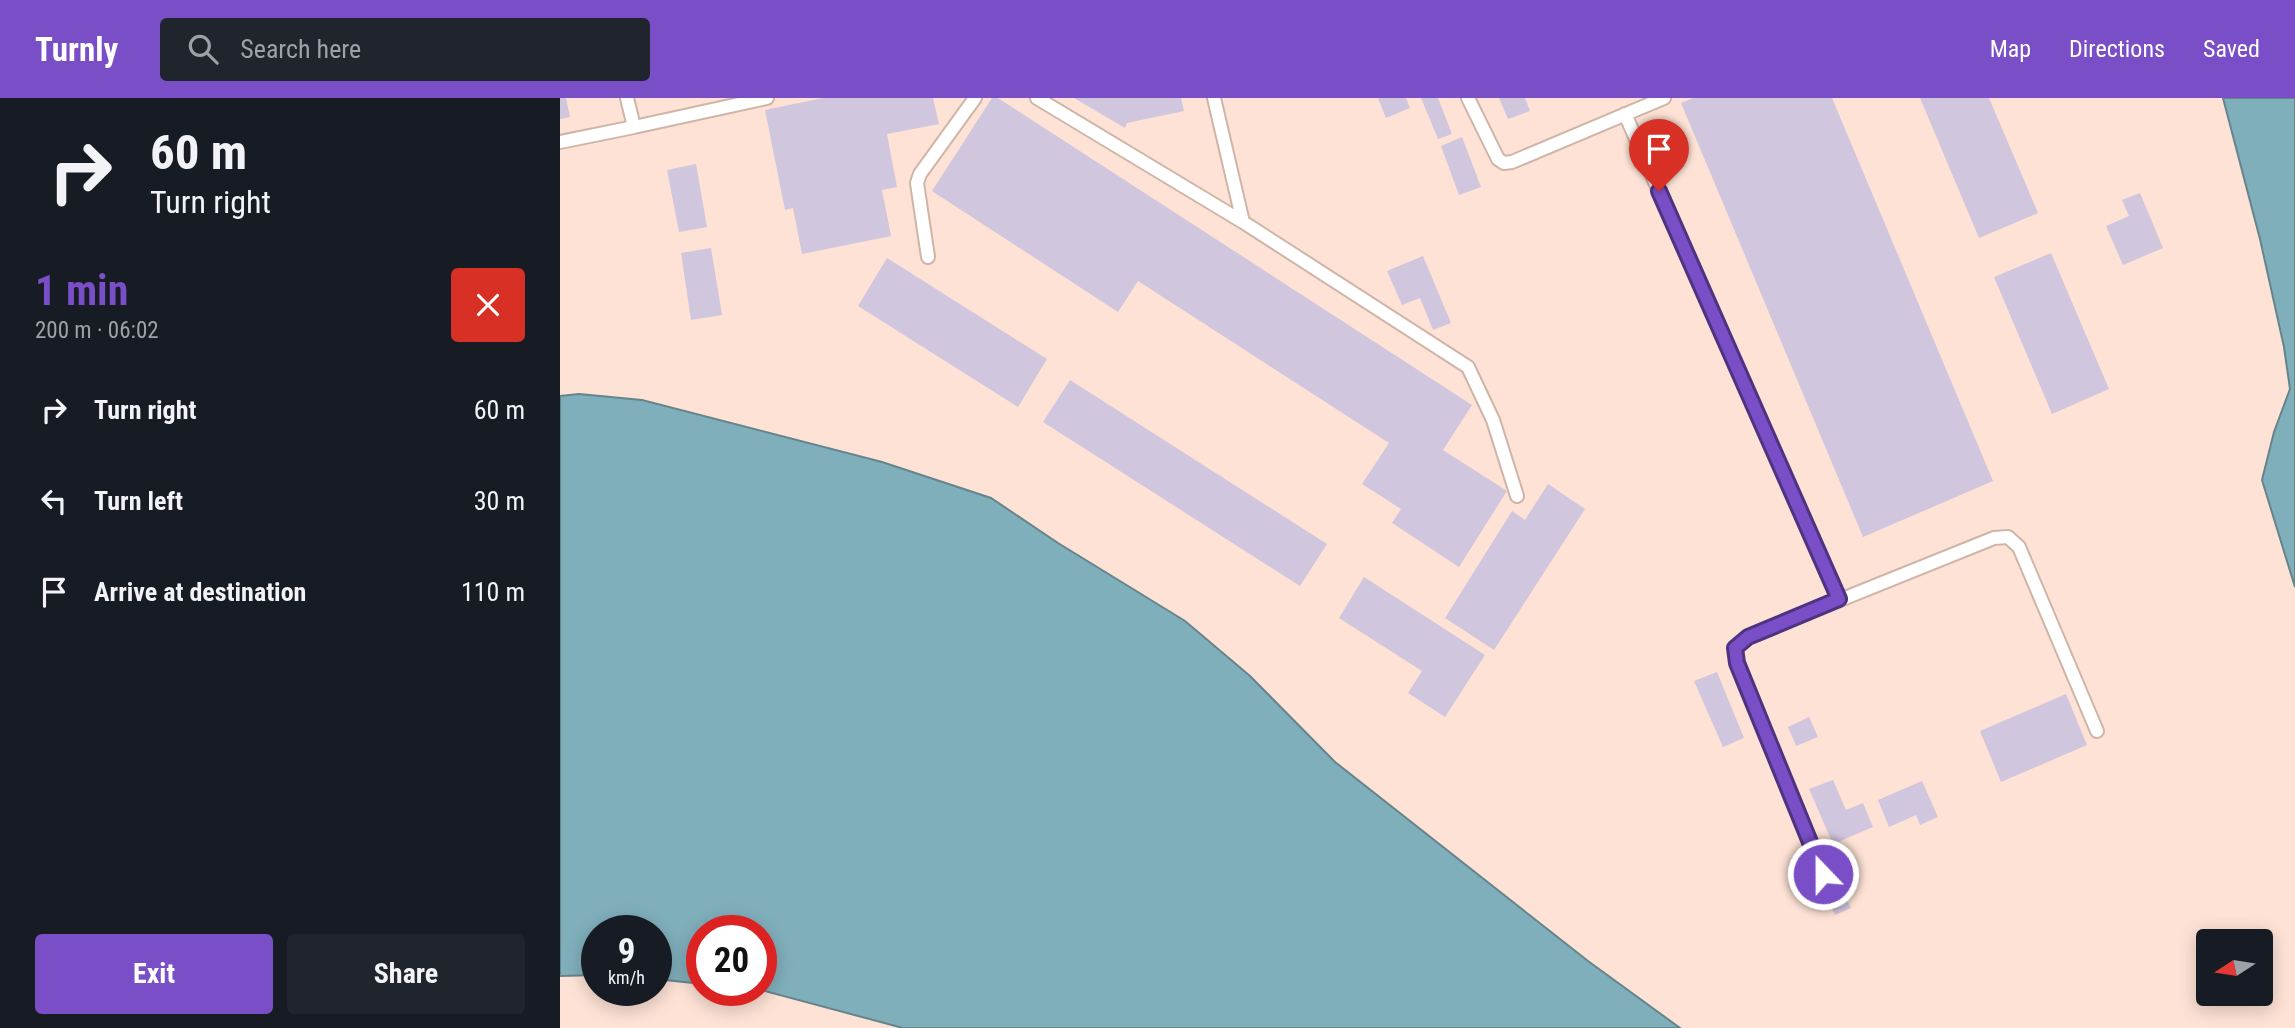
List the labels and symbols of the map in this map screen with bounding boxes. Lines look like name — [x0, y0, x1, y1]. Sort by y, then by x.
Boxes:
pin — [1629, 119, 1689, 191]
position arrow — [1786, 837, 1860, 911]
speed limit sign: 20 — [686, 915, 777, 1006]
north arrow — [2196, 929, 2273, 1006]

